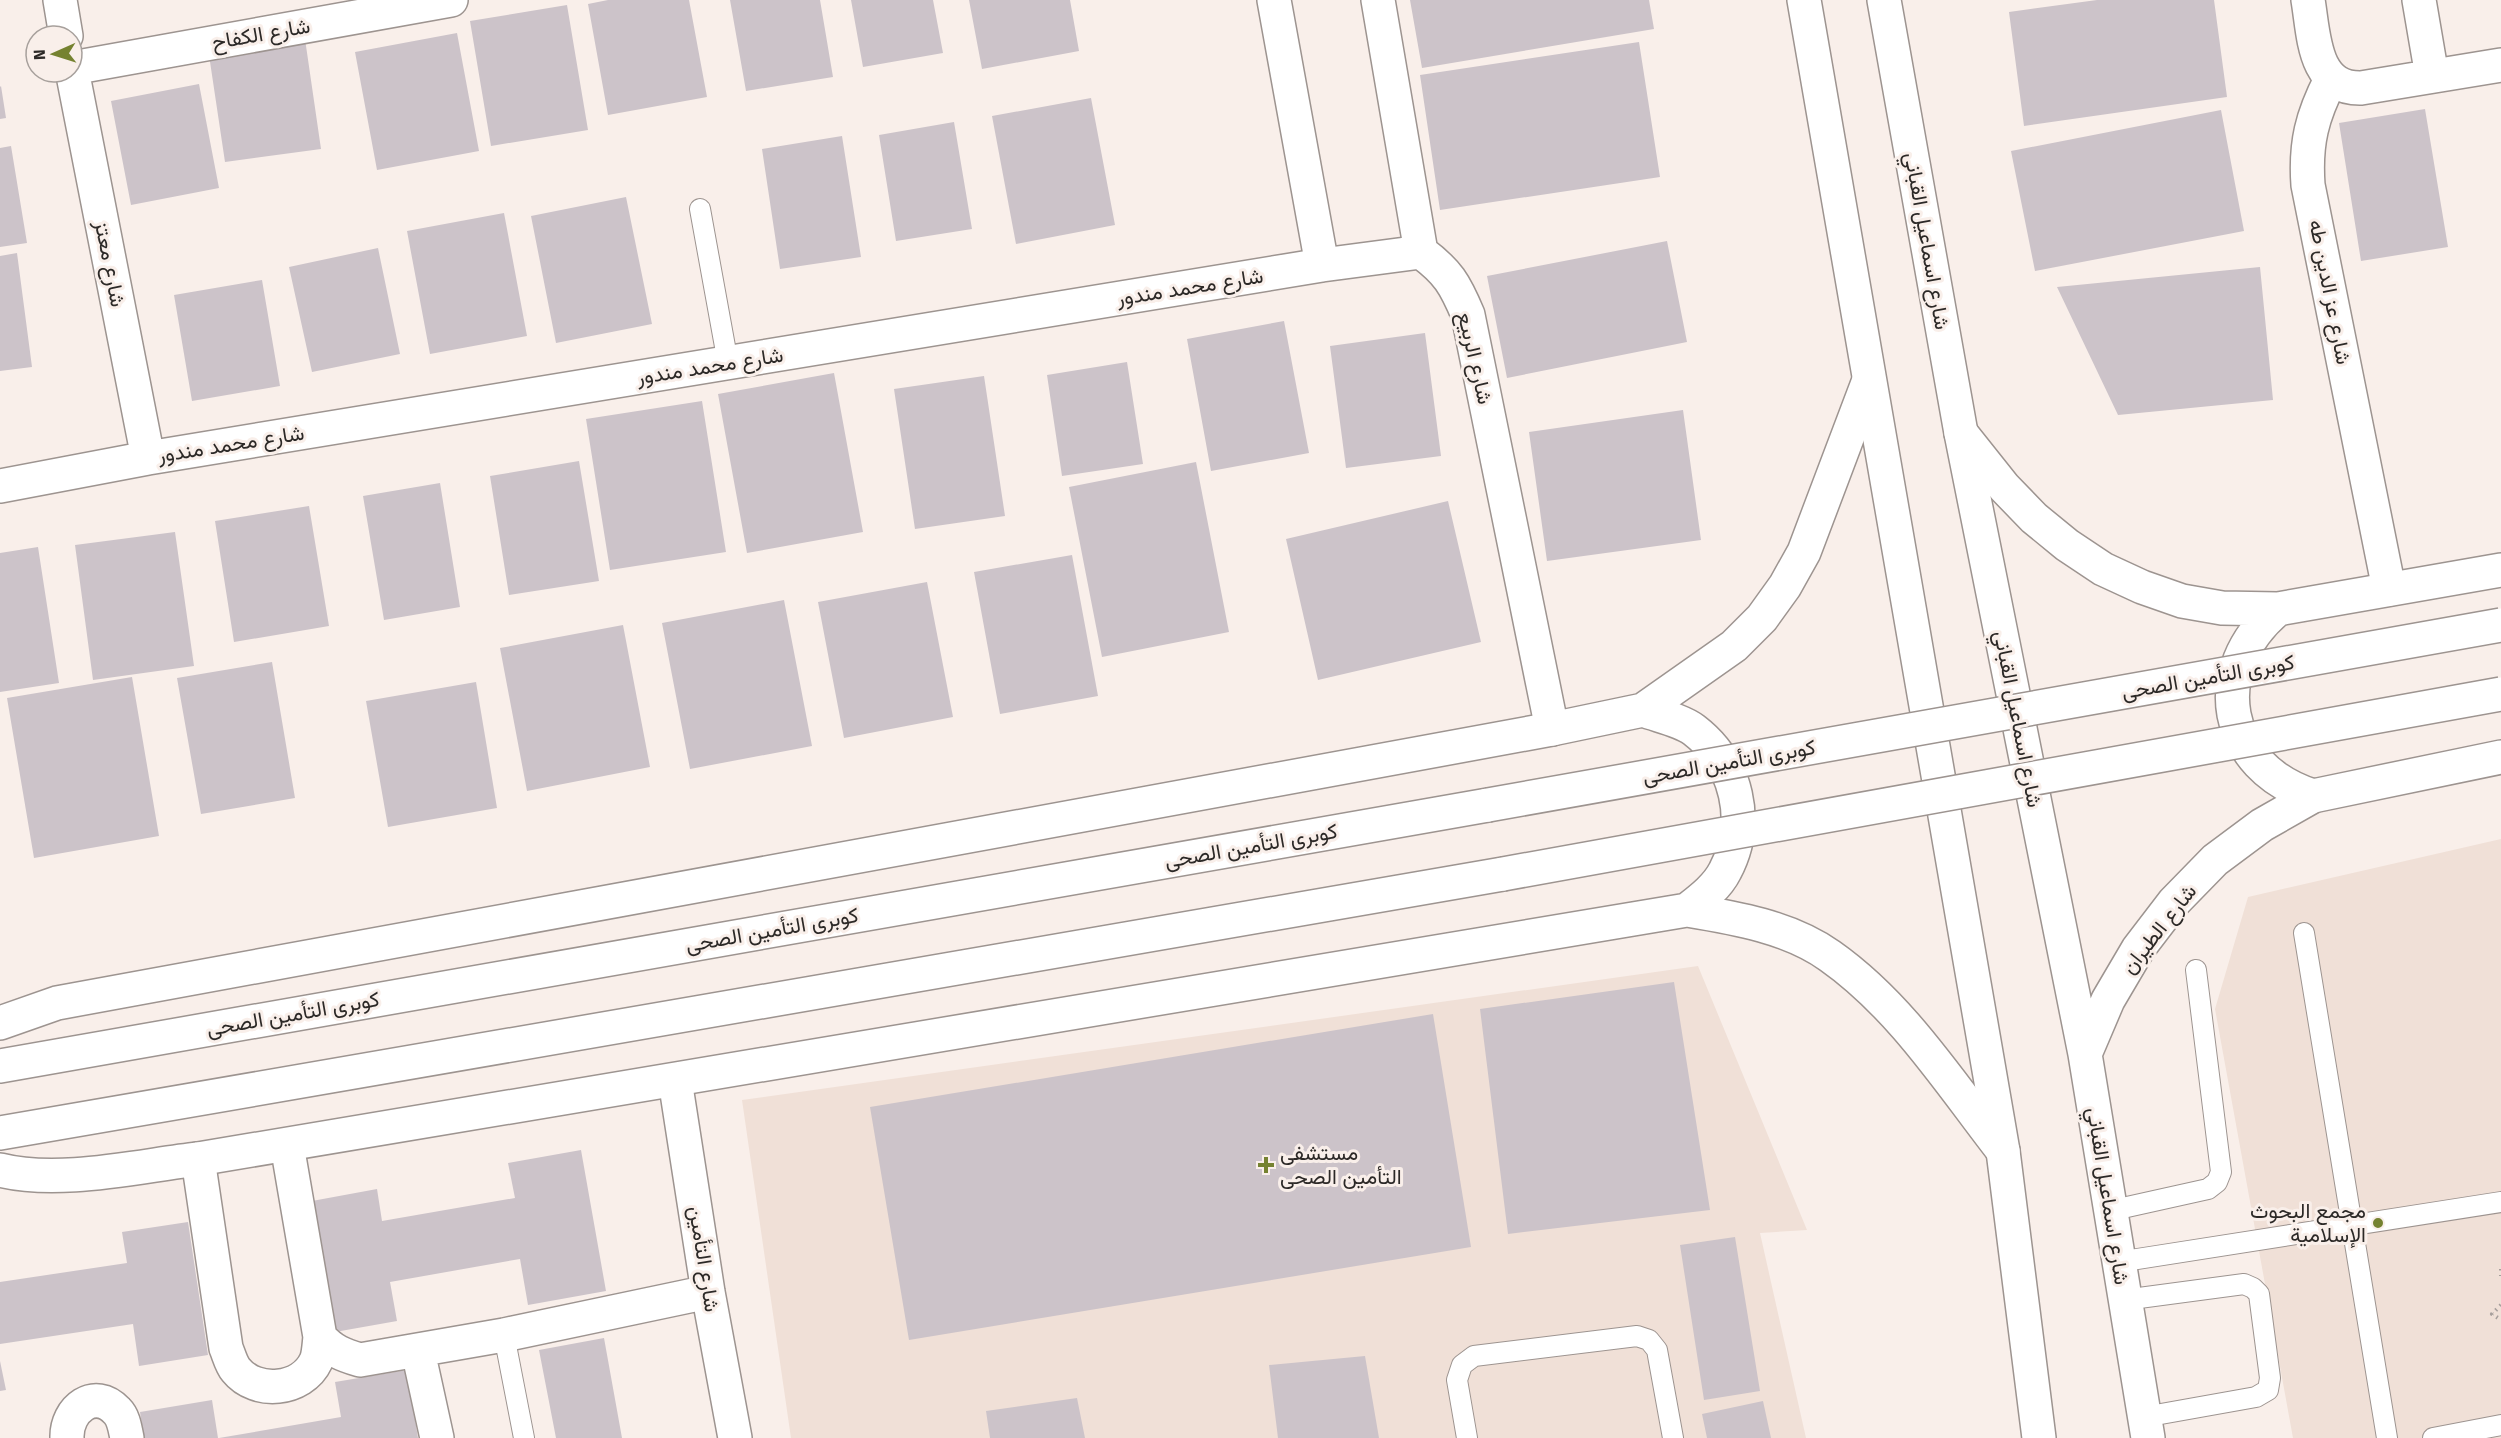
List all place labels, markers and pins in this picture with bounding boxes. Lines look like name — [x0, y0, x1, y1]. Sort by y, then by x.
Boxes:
place label: مستشفى التأمين الصحى — [1280, 1140, 1402, 1190]
marker: مستشفى التأمين الصحى — [1257, 1156, 1275, 1174]
place label: مجمع البحوث الإسلامية — [2250, 1198, 2366, 1249]
marker: مجمع البحوث الإسلامية — [2371, 1216, 2385, 1230]

